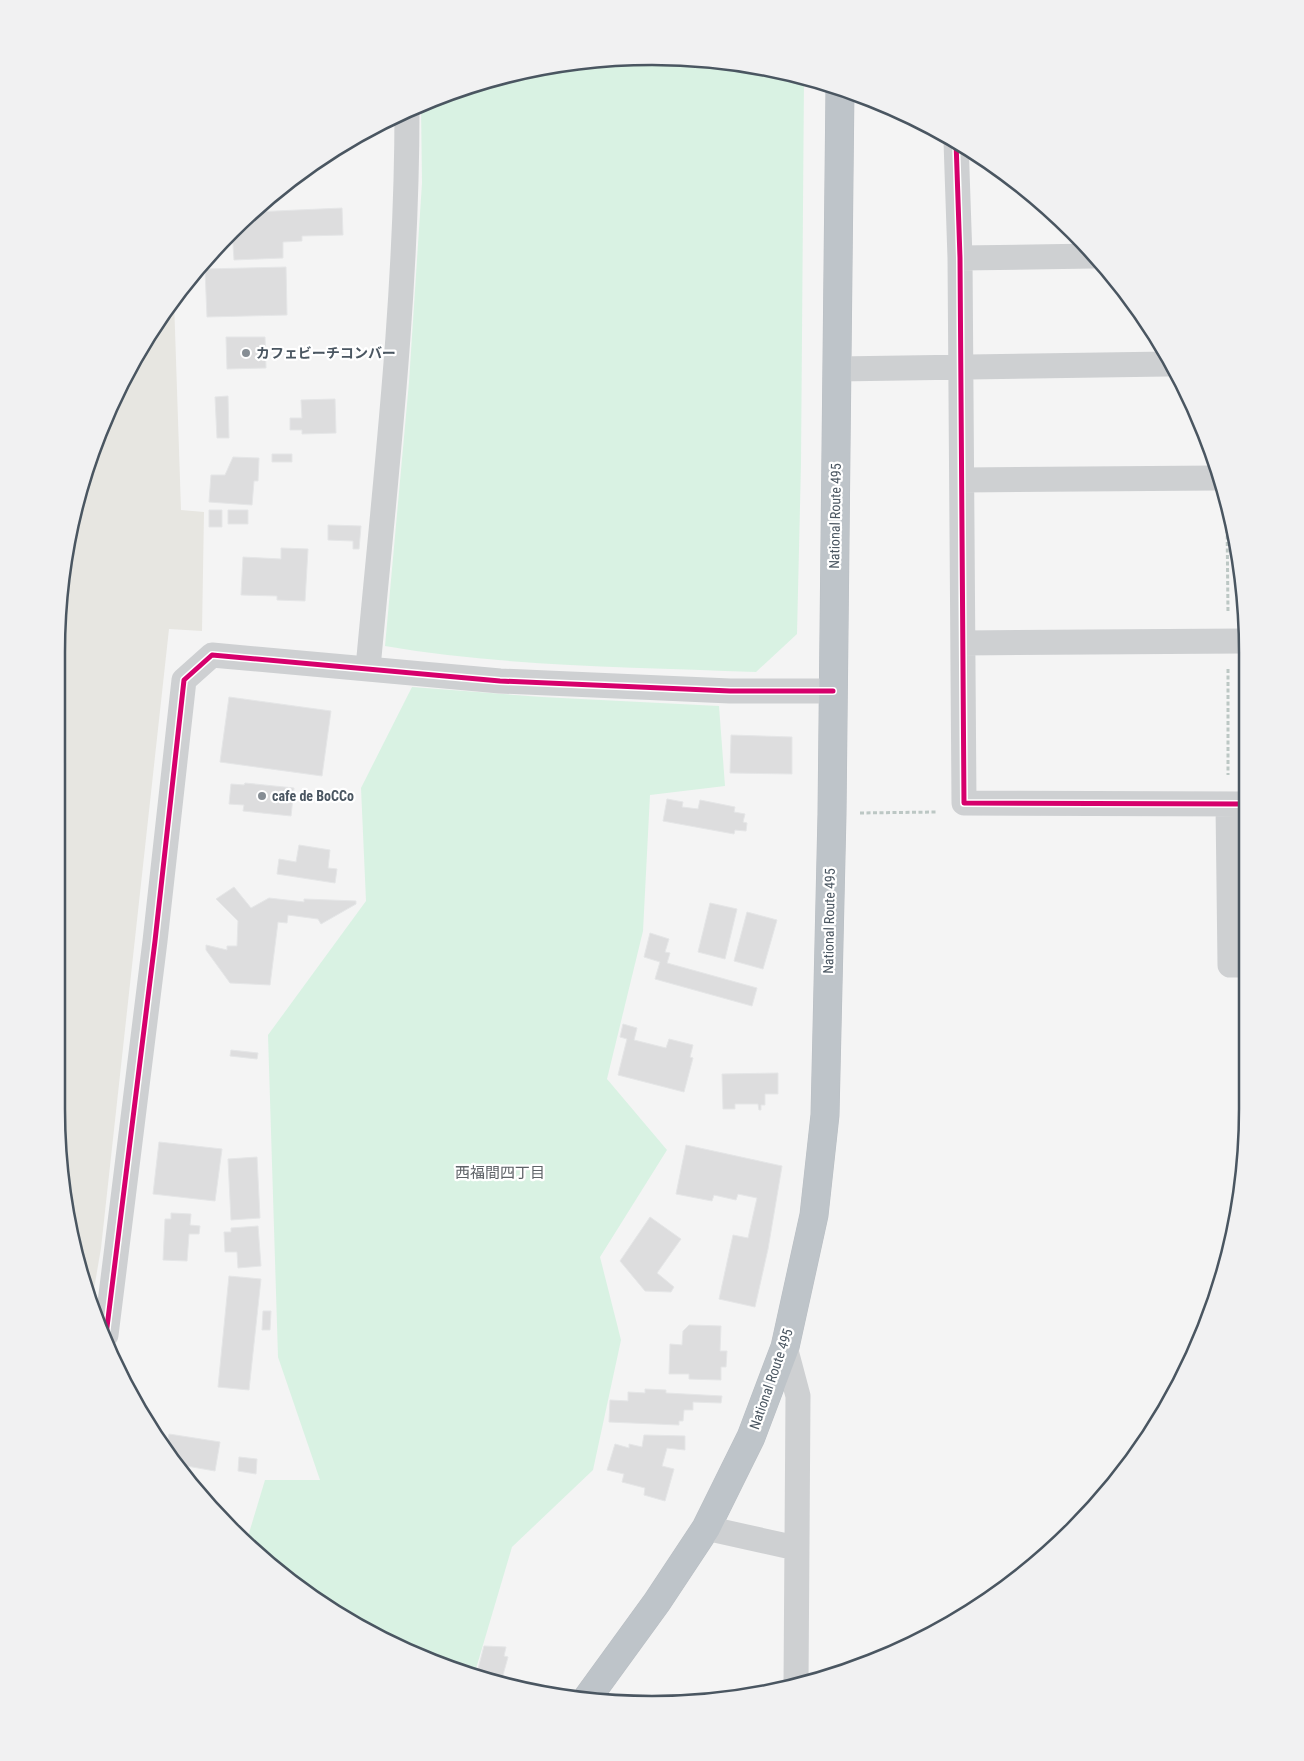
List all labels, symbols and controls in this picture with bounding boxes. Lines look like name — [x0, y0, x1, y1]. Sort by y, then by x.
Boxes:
place label: カフェビーチコンバー — [256, 345, 396, 361]
marker: カフェビーチコンバー — [240, 347, 252, 359]
street label: National Route 495 — [826, 463, 844, 569]
place label: cafe de BoCCo — [272, 788, 354, 804]
marker: cafe de BoCCo — [256, 790, 268, 802]
street label: National Route 495 — [820, 868, 838, 974]
district label: 西福間四丁目 — [455, 1164, 545, 1182]
street label: National Route 495 — [746, 1326, 796, 1432]

